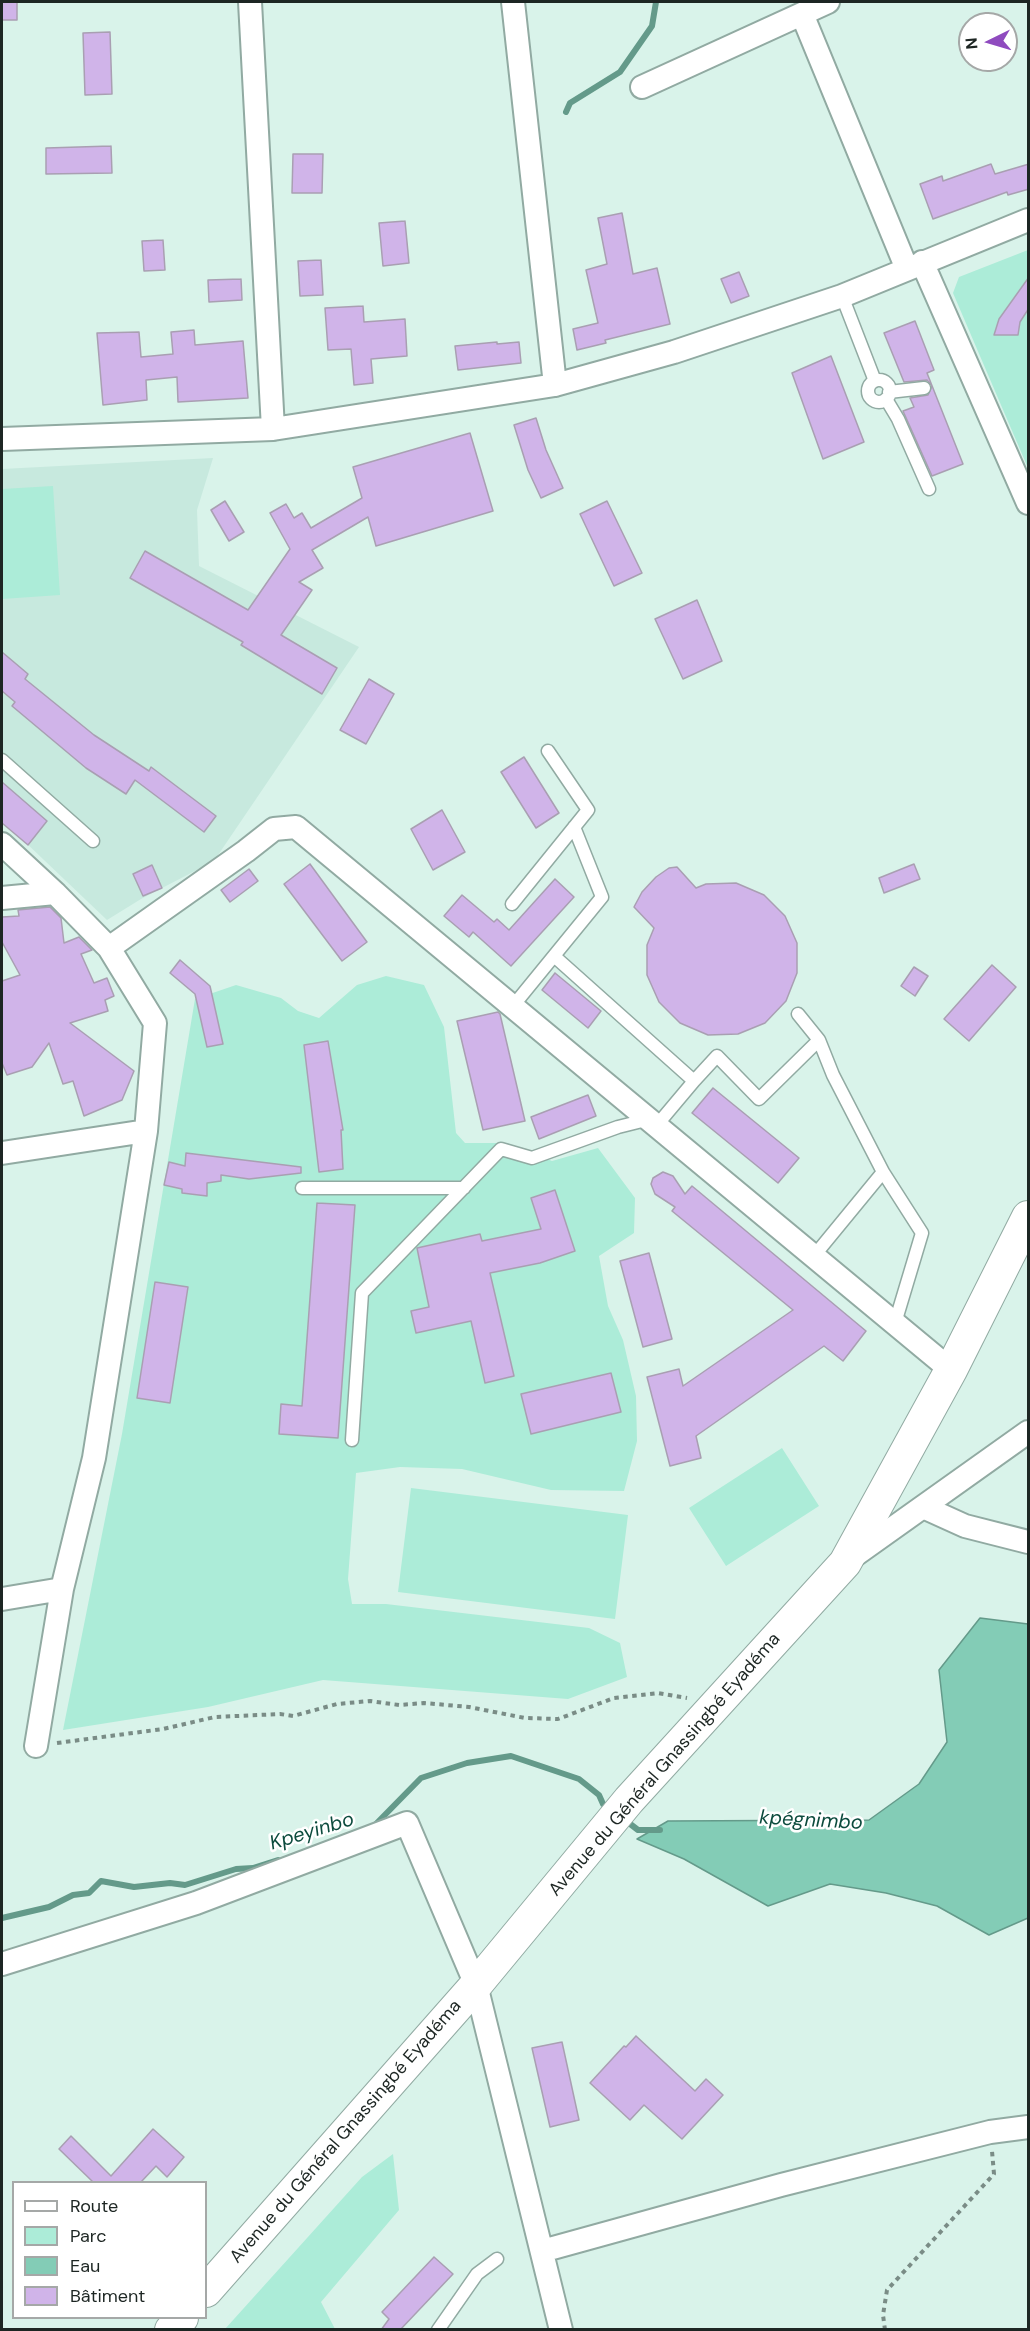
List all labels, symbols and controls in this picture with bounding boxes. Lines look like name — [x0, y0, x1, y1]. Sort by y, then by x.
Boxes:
north arrow — [958, 12, 1018, 72]
text: N — [961, 37, 983, 50]
street label: Avenue du Général Gnassingbé Eyadéma — [545, 1629, 785, 1901]
water label: kpégnimbo — [759, 1806, 863, 1836]
water label: Kpeyinbo — [267, 1808, 357, 1856]
street label: Avenue du Général Gnassingbé Eyadéma — [226, 1996, 466, 2268]
legend — [12, 2181, 207, 2319]
text: Route — [70, 2194, 118, 2218]
text: Parc — [70, 2224, 106, 2248]
text: Eau — [70, 2254, 100, 2278]
text: Bâtiment — [70, 2284, 145, 2308]

